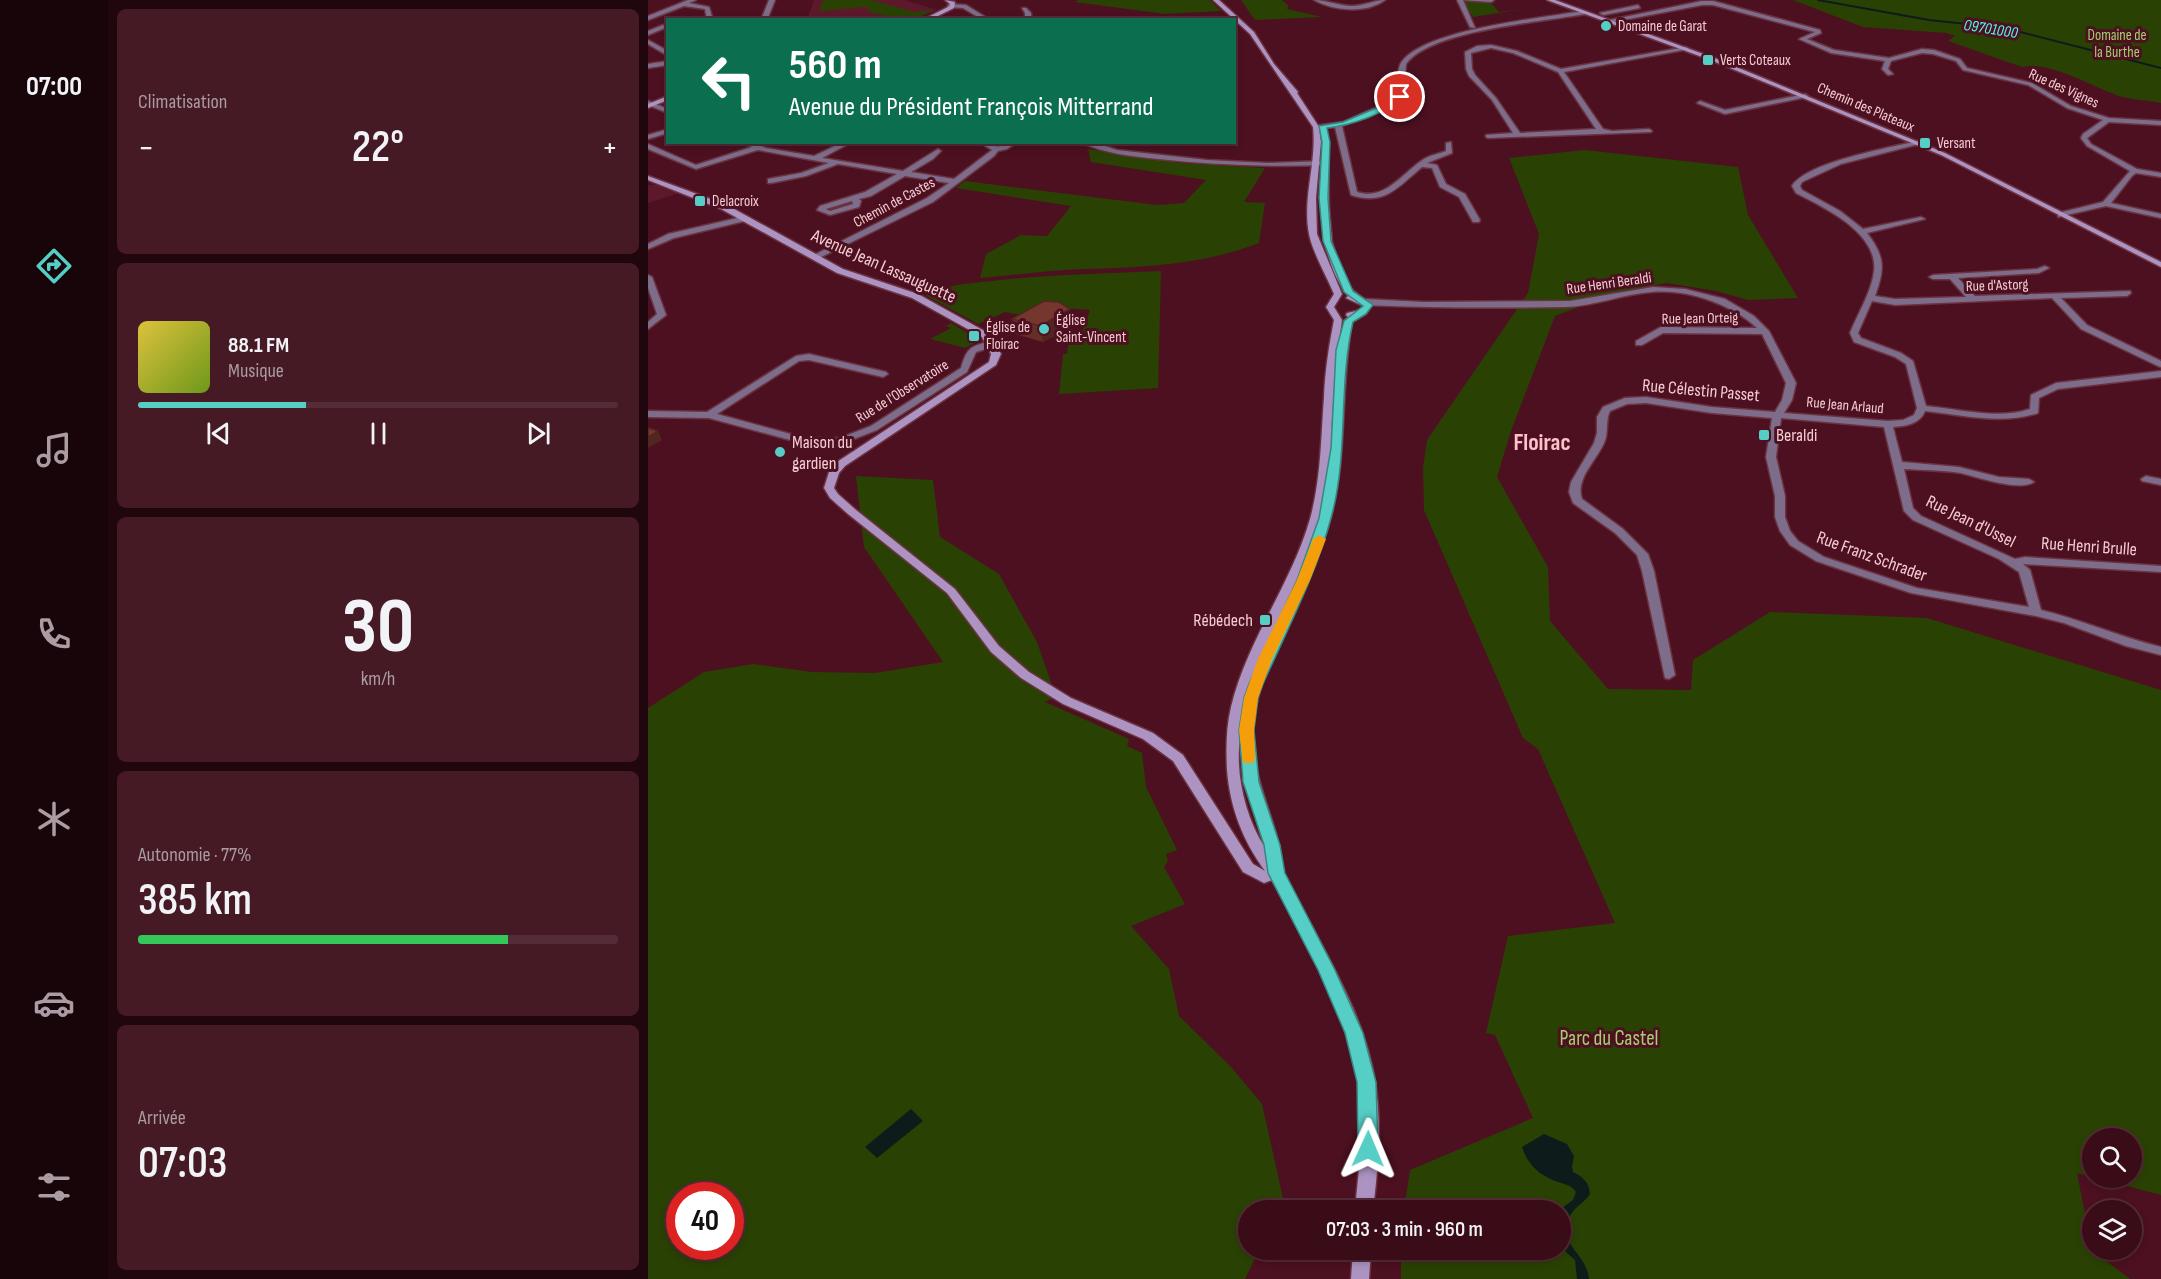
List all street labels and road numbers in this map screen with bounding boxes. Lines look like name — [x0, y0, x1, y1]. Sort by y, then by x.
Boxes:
street label: Rue des Vignes — [2026, 65, 2102, 112]
street label: Chemin des Plateaux — [1814, 78, 1918, 137]
street label: Chemin de Castes — [850, 173, 938, 232]
street label: Avenue Jean Lassauguette — [807, 225, 959, 308]
street label: Rue Henri Beraldi — [1565, 268, 1653, 299]
street label: Rue d'Astorg — [1965, 275, 2029, 296]
street label: Rue Jean Orteig — [1662, 308, 1738, 329]
street label: Rue de l'Observatoire — [852, 355, 952, 428]
street label: Rue Célestin Passet — [1641, 375, 1761, 406]
street label: Rue Jean Arlaud — [1806, 393, 1884, 418]
street label: Rue Jean d'Ussel — [1923, 491, 2019, 552]
street label: Rue Franz Schrader — [1814, 527, 1930, 586]
street label: Rue Henri Brulle — [2040, 533, 2138, 560]

